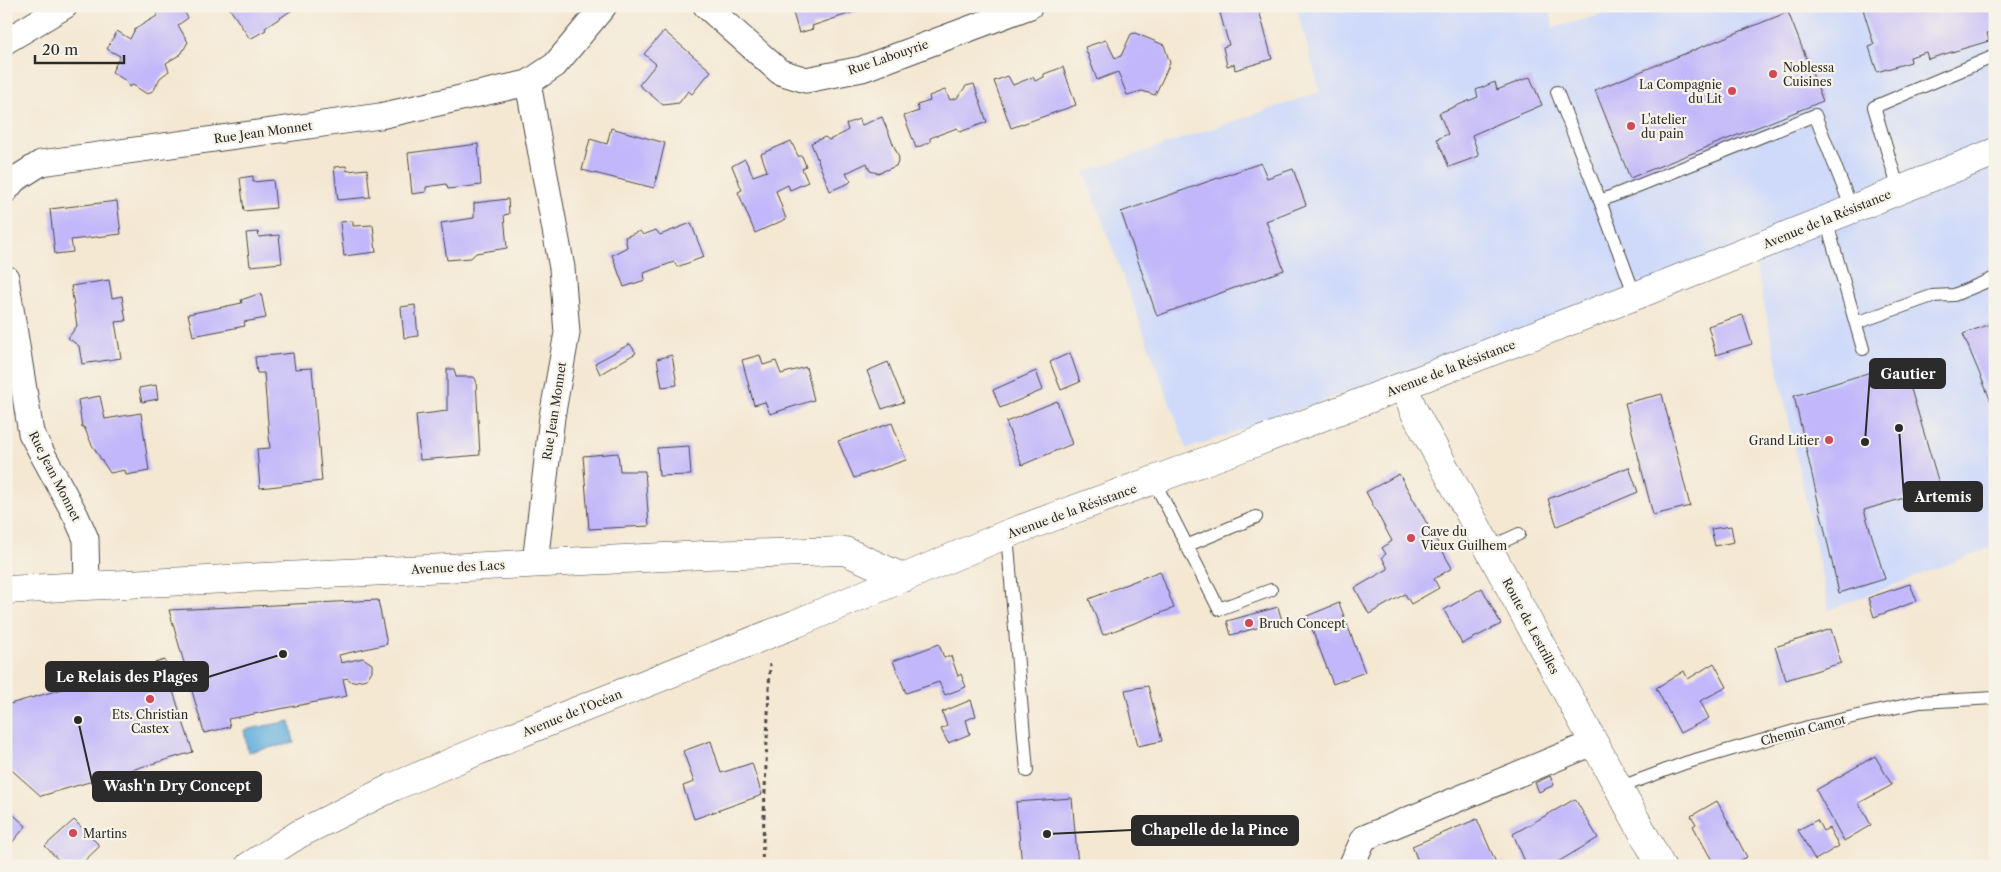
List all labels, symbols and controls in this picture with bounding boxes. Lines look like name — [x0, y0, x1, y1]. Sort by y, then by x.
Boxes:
scale bar — [35, 32, 124, 64]
street label: Rue Labouyrie — [846, 36, 931, 78]
text: 20 m — [42, 40, 78, 59]
place label: Noblessa Cuisines — [1783, 60, 1835, 89]
marker: Noblessa Cuisines — [1767, 68, 1779, 80]
place label: La Compagnie du Lit — [1639, 77, 1723, 106]
marker: La Compagnie du Lit — [1726, 85, 1738, 97]
place label: L'atelier du pain — [1641, 112, 1687, 141]
street label: Rue Jean Monnet — [213, 118, 314, 146]
marker: L'atelier du pain — [1625, 120, 1637, 132]
street label: Avenue de la Résistance — [1760, 186, 1893, 252]
street label: Avenue de la Résistance — [1384, 336, 1518, 400]
callout: Gautier — [1870, 359, 1945, 388]
street label: Rue Jean Monnet — [539, 360, 569, 461]
text: Gautier — [1880, 365, 1936, 383]
street label: Rue Jean Monnet — [26, 428, 85, 524]
place label: Grand Litier — [1749, 433, 1819, 448]
marker: Grand Litier — [1823, 434, 1835, 446]
street label: Avenue de la Résistance — [1004, 480, 1139, 542]
callout: Artemis — [1904, 482, 1982, 511]
text: Artemis — [1913, 488, 1972, 506]
place label: Cave du Vieux Guilhem — [1420, 524, 1507, 553]
marker: Cave du Vieux Guilhem — [1405, 532, 1417, 544]
street label: Avenue des Lacs — [410, 557, 505, 577]
street label: Route de Lestrilles — [1499, 575, 1563, 677]
place label: Bruch Concept — [1259, 616, 1346, 631]
marker: Bruch Concept — [1243, 617, 1255, 629]
callout: Le Relais des Plages — [46, 662, 208, 691]
text: Le Relais des Plages — [56, 668, 198, 686]
street label: Avenue de l'Océan — [519, 686, 624, 740]
marker: Ets. Christian Castex — [144, 693, 156, 705]
place label: Ets. Christian Castex — [112, 707, 189, 736]
street label: Chemin Camot — [1759, 711, 1848, 749]
callout: Wash'n Dry Concept — [93, 772, 261, 801]
text: Wash'n Dry Concept — [102, 777, 251, 795]
callout: Chapelle de la Pince — [1132, 816, 1298, 845]
text: Chapelle de la Pince — [1142, 821, 1288, 839]
place label: Martins — [83, 826, 127, 841]
marker: Martins — [67, 827, 79, 839]

